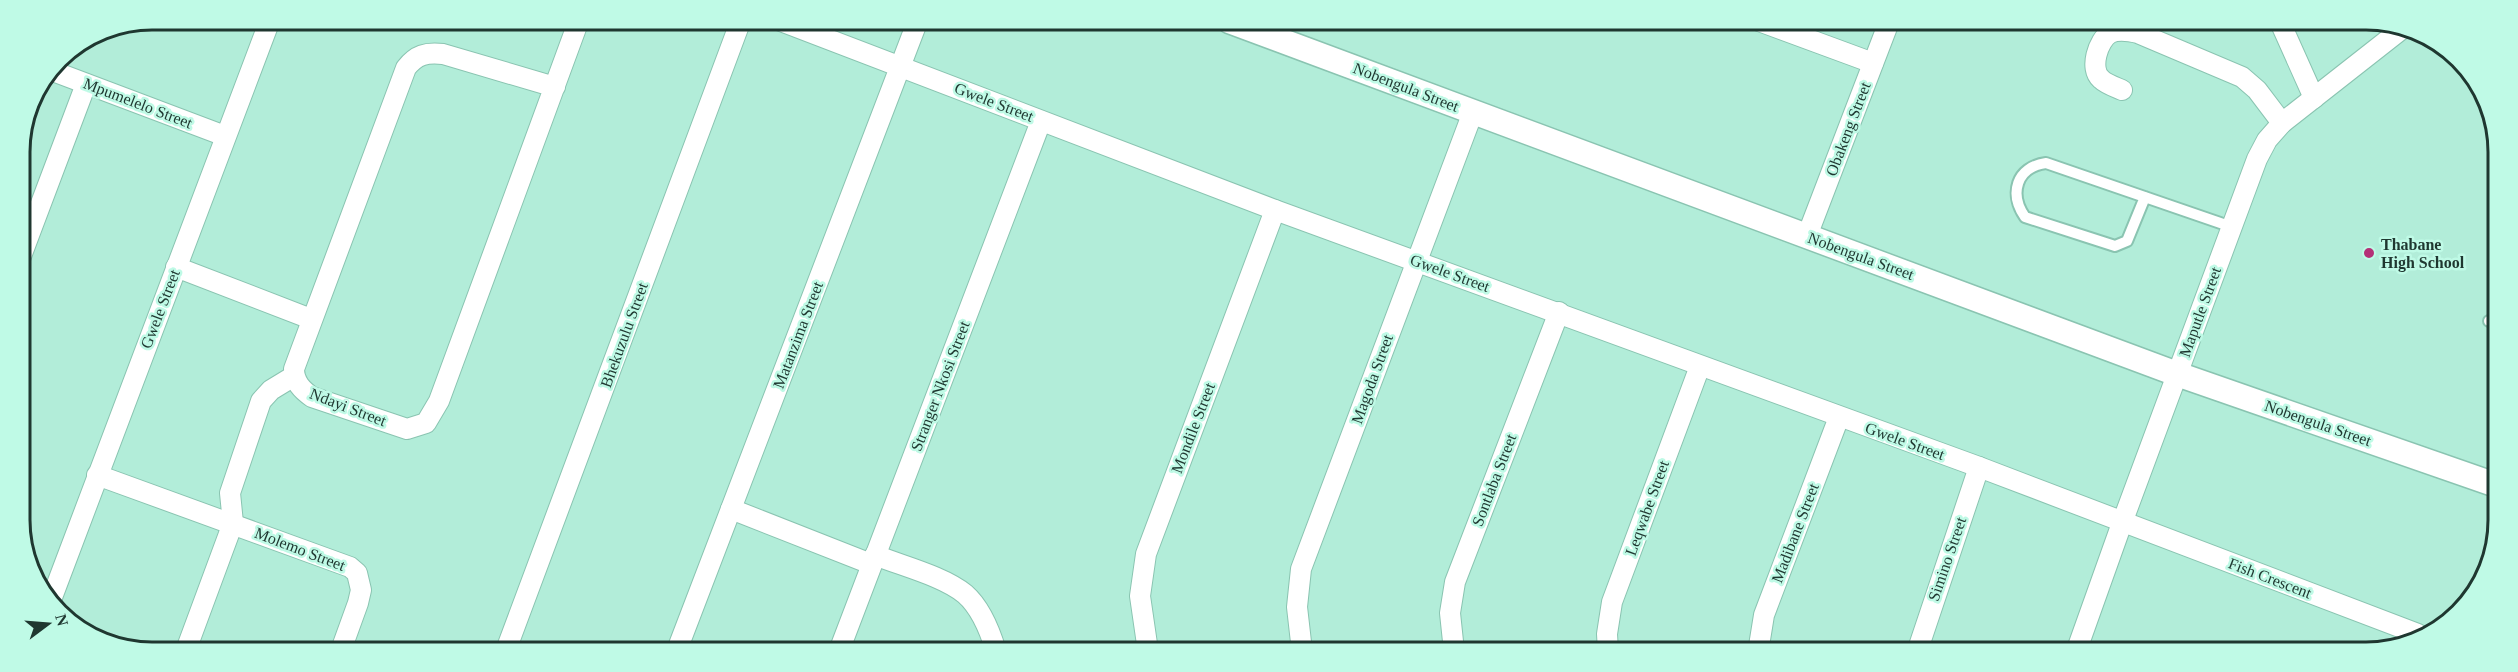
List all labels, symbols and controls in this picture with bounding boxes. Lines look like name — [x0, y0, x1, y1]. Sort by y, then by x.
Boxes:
street label: Nobengula Street — [1351, 59, 1462, 116]
street label: Mpumelelo Street — [81, 74, 195, 133]
street label: Gwele Street — [952, 79, 1036, 125]
street label: Obakeng Street — [1822, 79, 1875, 179]
street label: Nobengula Street — [1805, 229, 1917, 284]
place label: Thabane High School — [2381, 236, 2465, 272]
marker: Thabane High School — [2362, 246, 2376, 260]
street label: Gwele Street — [1408, 251, 1492, 295]
street label: Maputle Street — [2176, 264, 2225, 360]
street label: Gwele Street — [137, 267, 183, 351]
street label: Matanzima Street — [770, 279, 826, 391]
street label: Bhekuzulu Street — [597, 280, 651, 390]
street label: Stranger Nkosi Street — [907, 318, 974, 454]
street label: Magoda Street — [1348, 332, 1397, 426]
street label: Mondile Street — [1168, 380, 1218, 476]
street label: Ndayi Street — [307, 385, 389, 430]
street label: Nobengula Street — [2262, 397, 2374, 450]
street label: Gwele Street — [1863, 419, 1947, 463]
street label: Sontlaba Street — [1469, 431, 1520, 528]
street label: Leqwabe Street — [1622, 458, 1673, 558]
street label: Madibane Street — [1768, 480, 1822, 585]
street label: Simino Street — [1925, 514, 1969, 603]
street label: Molemo Street — [252, 524, 348, 574]
street label: Fish Crescent — [2226, 554, 2314, 602]
north arrow — [18, 594, 78, 654]
text: N — [52, 612, 72, 628]

